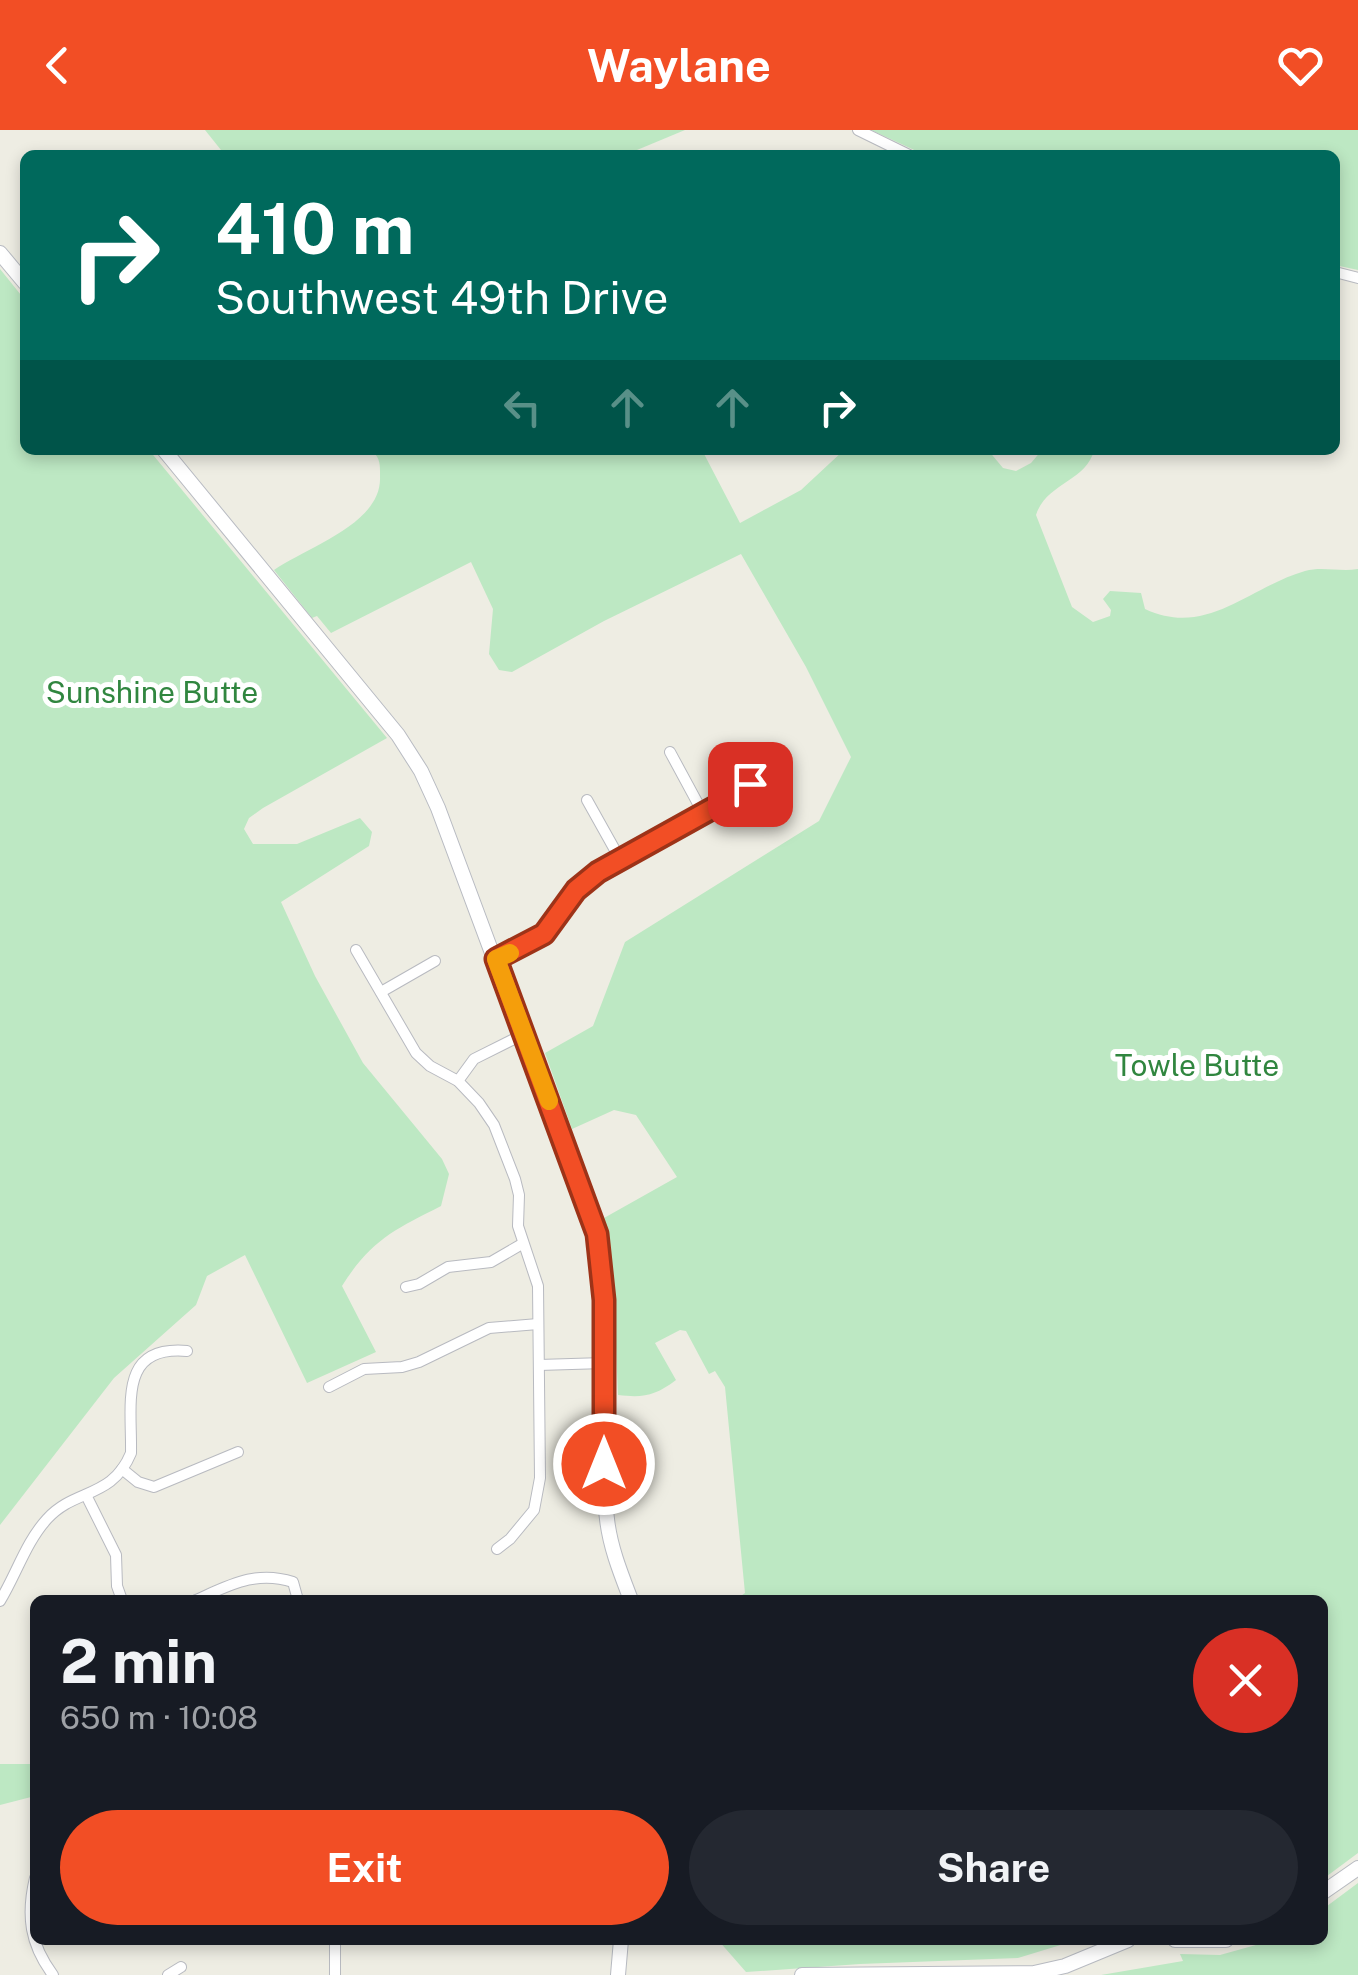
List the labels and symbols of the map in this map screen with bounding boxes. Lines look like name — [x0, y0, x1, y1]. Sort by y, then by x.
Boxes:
park label: Sunshine Butte — [46, 674, 258, 710]
pin — [708, 742, 793, 827]
park label: Towle Butte — [1115, 1047, 1279, 1083]
position arrow — [552, 1412, 656, 1516]

